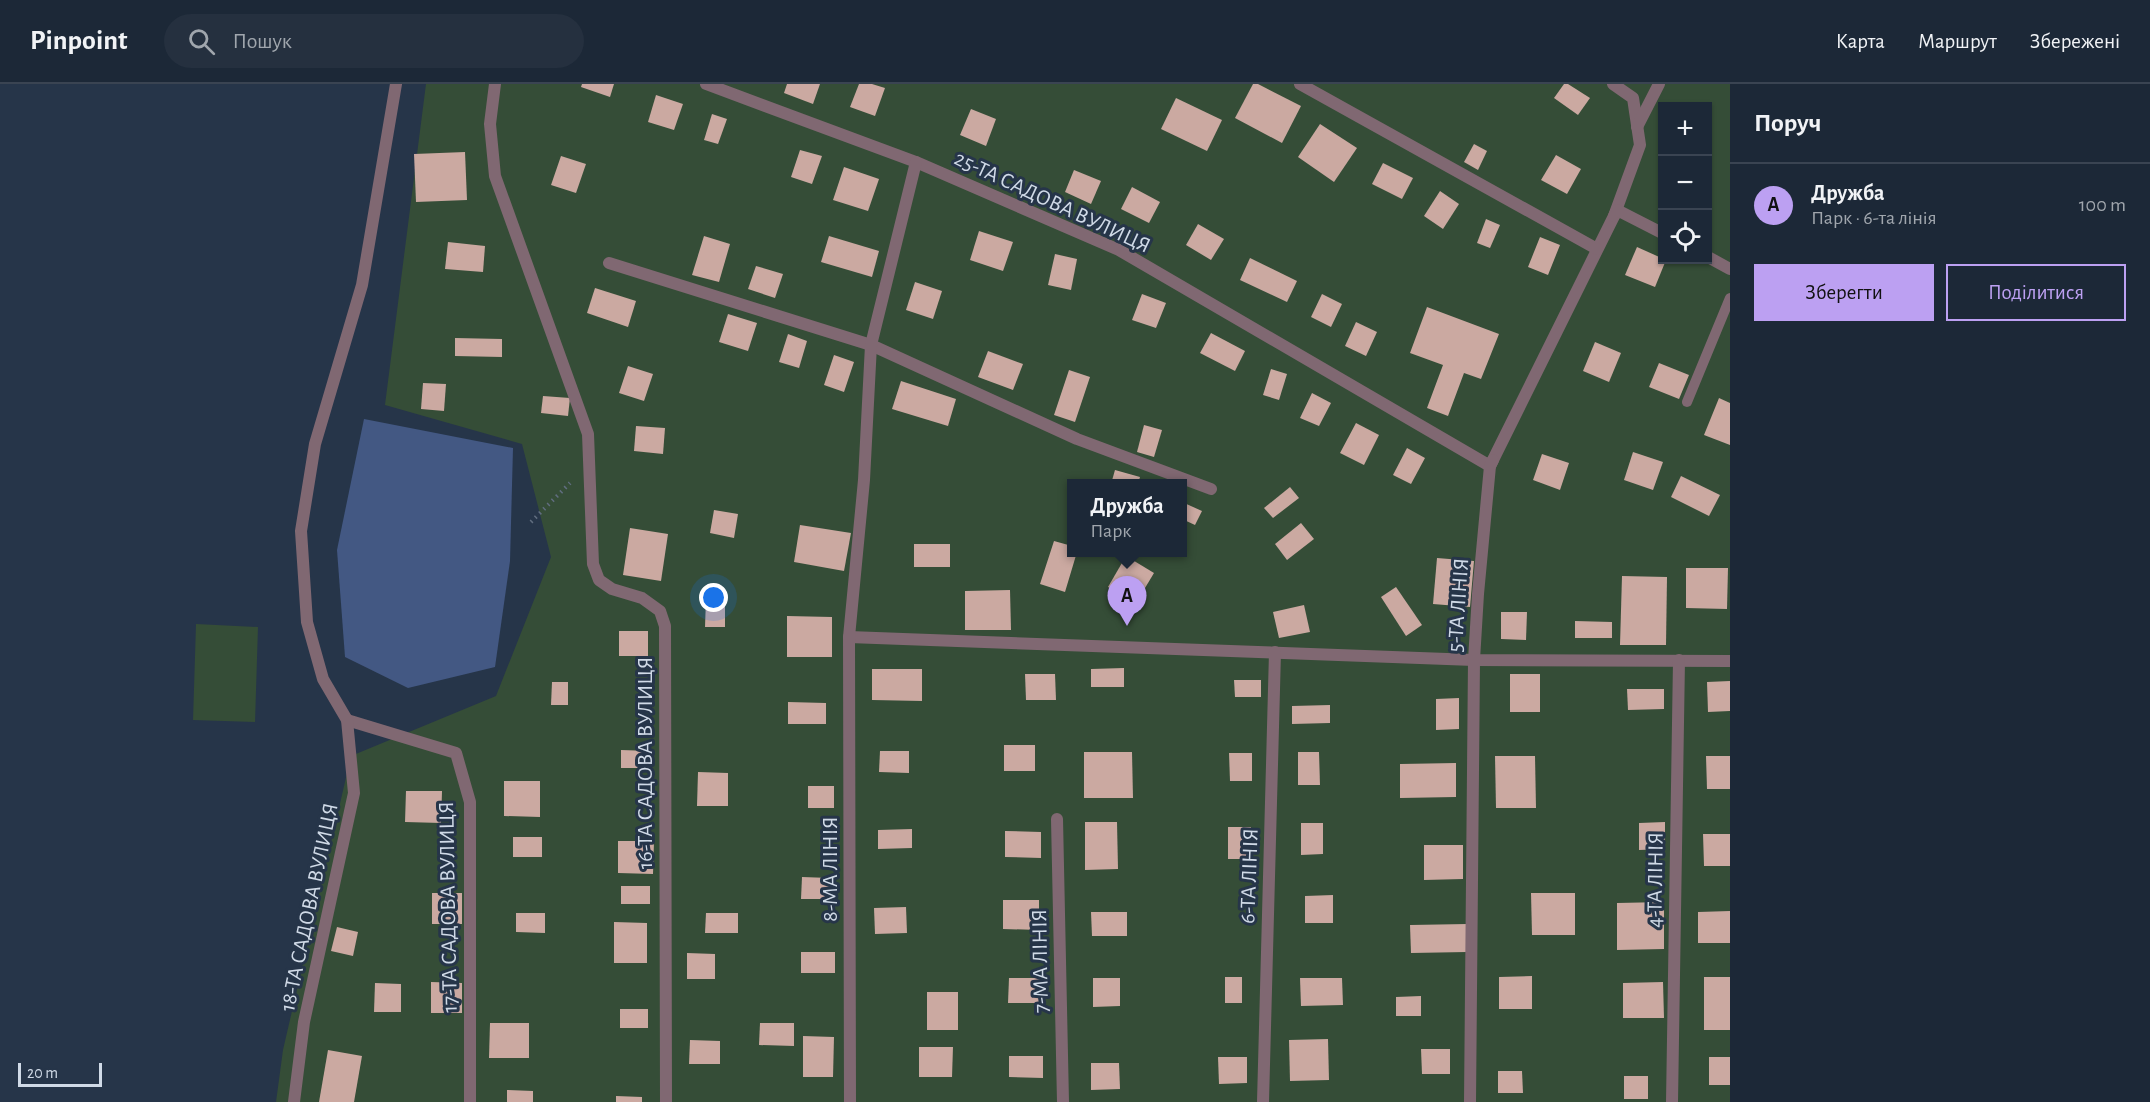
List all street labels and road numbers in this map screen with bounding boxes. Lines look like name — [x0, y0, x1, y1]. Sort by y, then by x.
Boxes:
street label: 25-ТА САДОВА ВУЛИЦЯ — [951, 147, 1154, 257]
street label: 5-ТА ЛІНІЯ — [1444, 557, 1472, 653]
street label: 16-ТА САДОВА ВУЛИЦЯ — [634, 657, 656, 869]
street label: 18-ТА САДОВА ВУЛИЦЯ — [276, 801, 342, 1013]
street label: 17-ТА САДОВА ВУЛИЦЯ — [435, 801, 461, 1013]
street label: 8-МА ЛІНІЯ — [819, 816, 841, 922]
street label: 6-ТА ЛІНІЯ — [1236, 828, 1262, 924]
street label: 4-ТА ЛІНІЯ — [1643, 832, 1667, 928]
street label: 7-МА ЛІНІЯ — [1028, 909, 1052, 1013]

